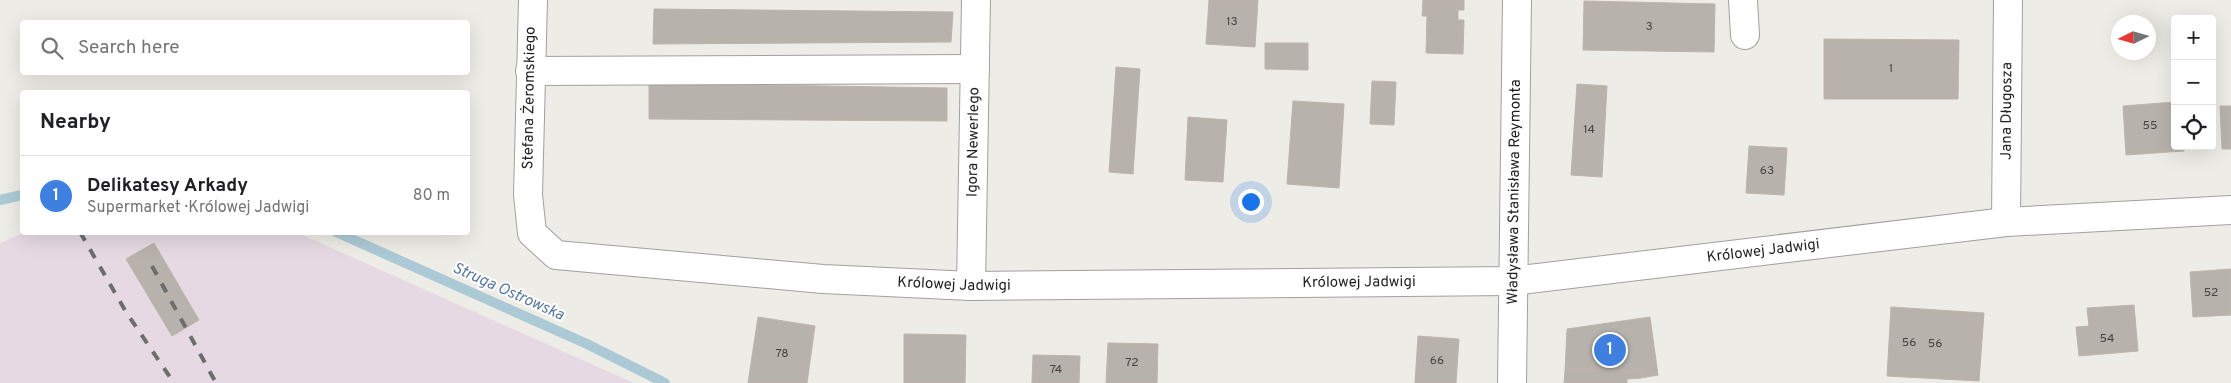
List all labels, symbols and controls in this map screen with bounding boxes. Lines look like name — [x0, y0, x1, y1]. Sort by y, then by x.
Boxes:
house number: 13 — [1226, 14, 1238, 30]
north arrow — [2111, 15, 2156, 60]
map controls — [2171, 15, 2216, 150]
button: + — [2171, 15, 2216, 60]
house number: 3 — [1645, 19, 1653, 35]
search box — [20, 20, 470, 75]
street label: Stefana Żeromskiego — [518, 26, 541, 170]
icon: search — [38, 34, 66, 62]
text: Search here — [78, 36, 180, 60]
button: − — [2171, 60, 2216, 105]
house number: 1 — [1889, 61, 1893, 77]
street label: Jana Długosza — [1997, 62, 2017, 160]
street label: Władysława Stanisława Reymonta — [1504, 79, 1525, 305]
street label: Igora Newerlego — [963, 87, 984, 197]
button: locate — [2171, 105, 2216, 150]
text: Nearby — [40, 109, 111, 136]
house number: 55 — [2143, 118, 2157, 134]
house number: 14 — [1583, 122, 1595, 138]
house number: 63 — [1760, 163, 1774, 179]
text: Delikatesy Arkady — [87, 174, 248, 198]
text: 1 — [53, 186, 59, 206]
text: 80 m — [413, 186, 450, 206]
your location — [1238, 189, 1264, 215]
text: Supermarket · Królowej Jadwigi — [87, 198, 309, 218]
street label: Królowej Jadwigi — [1706, 235, 1821, 267]
water label: Struga Ostrowska — [449, 258, 568, 326]
street label: Królowej Jadwigi — [1302, 272, 1416, 292]
street label: Królowej Jadwigi — [897, 273, 1011, 296]
house number: 52 — [2204, 285, 2218, 301]
pin: 1 — [1594, 331, 1626, 369]
house number: 54 — [2099, 331, 2115, 347]
house number: 56 — [1902, 335, 1916, 351]
house number: 56 — [1928, 336, 1942, 352]
house number: 78 — [775, 346, 789, 362]
house number: 66 — [1430, 353, 1444, 369]
house number: 72 — [1125, 355, 1139, 371]
house number: 74 — [1050, 362, 1062, 378]

